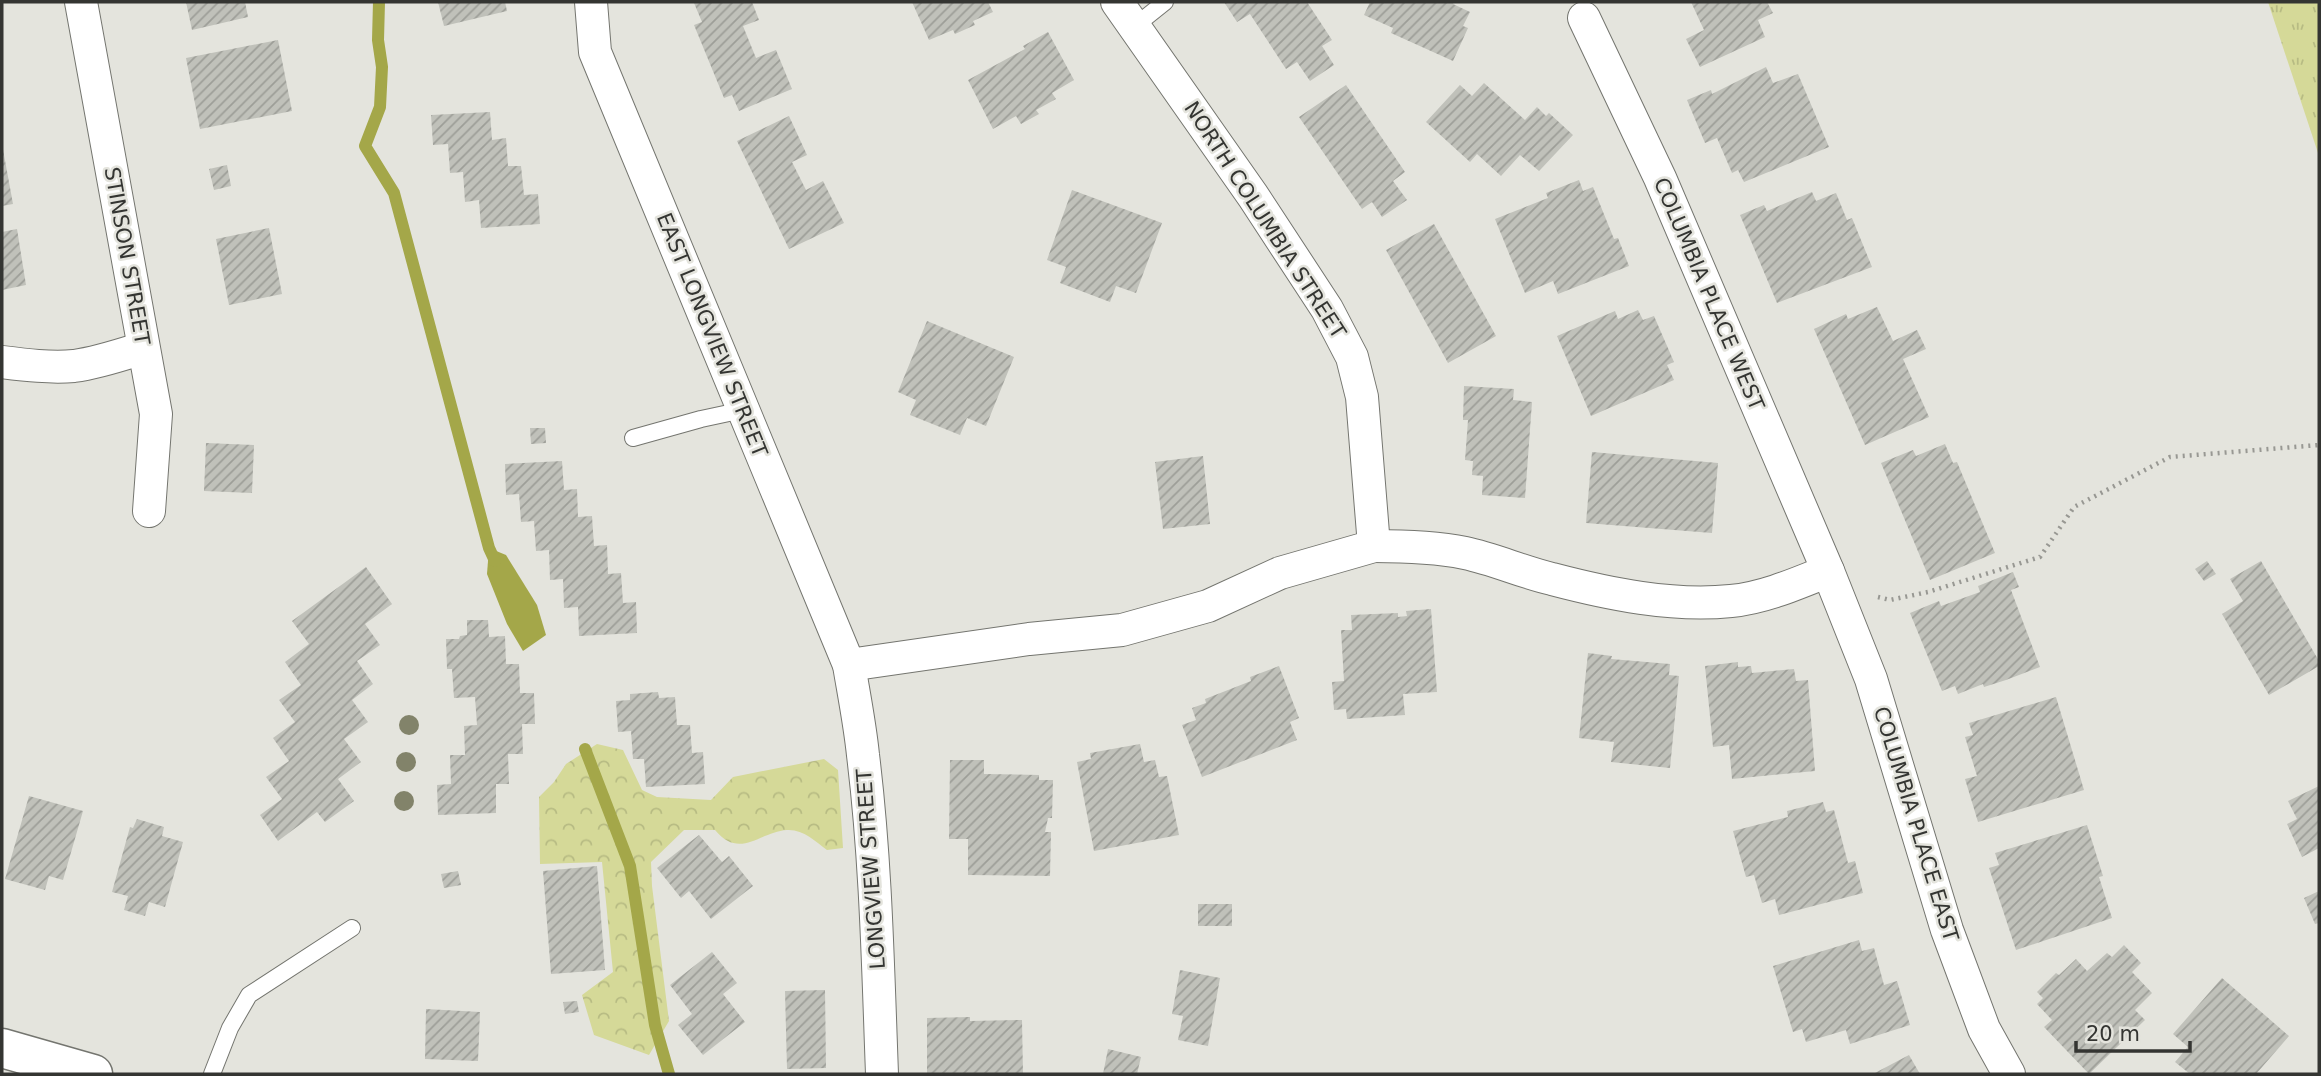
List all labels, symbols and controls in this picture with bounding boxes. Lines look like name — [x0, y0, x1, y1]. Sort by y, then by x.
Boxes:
street label: NORTH COLUMBIA STREET — [1179, 97, 1351, 343]
street label: STINSON STREET — [100, 165, 155, 347]
street label: COLUMBIA PLACE WEST — [1649, 174, 1769, 414]
street label: EAST LONGVIEW STREET — [652, 209, 772, 461]
street label: COLUMBIA PLACE EAST — [1869, 704, 1963, 944]
street label: LONGVIEW STREET — [852, 768, 890, 970]
scale bar — [2076, 1010, 2190, 1054]
text: 20 m — [2086, 1022, 2140, 1046]

